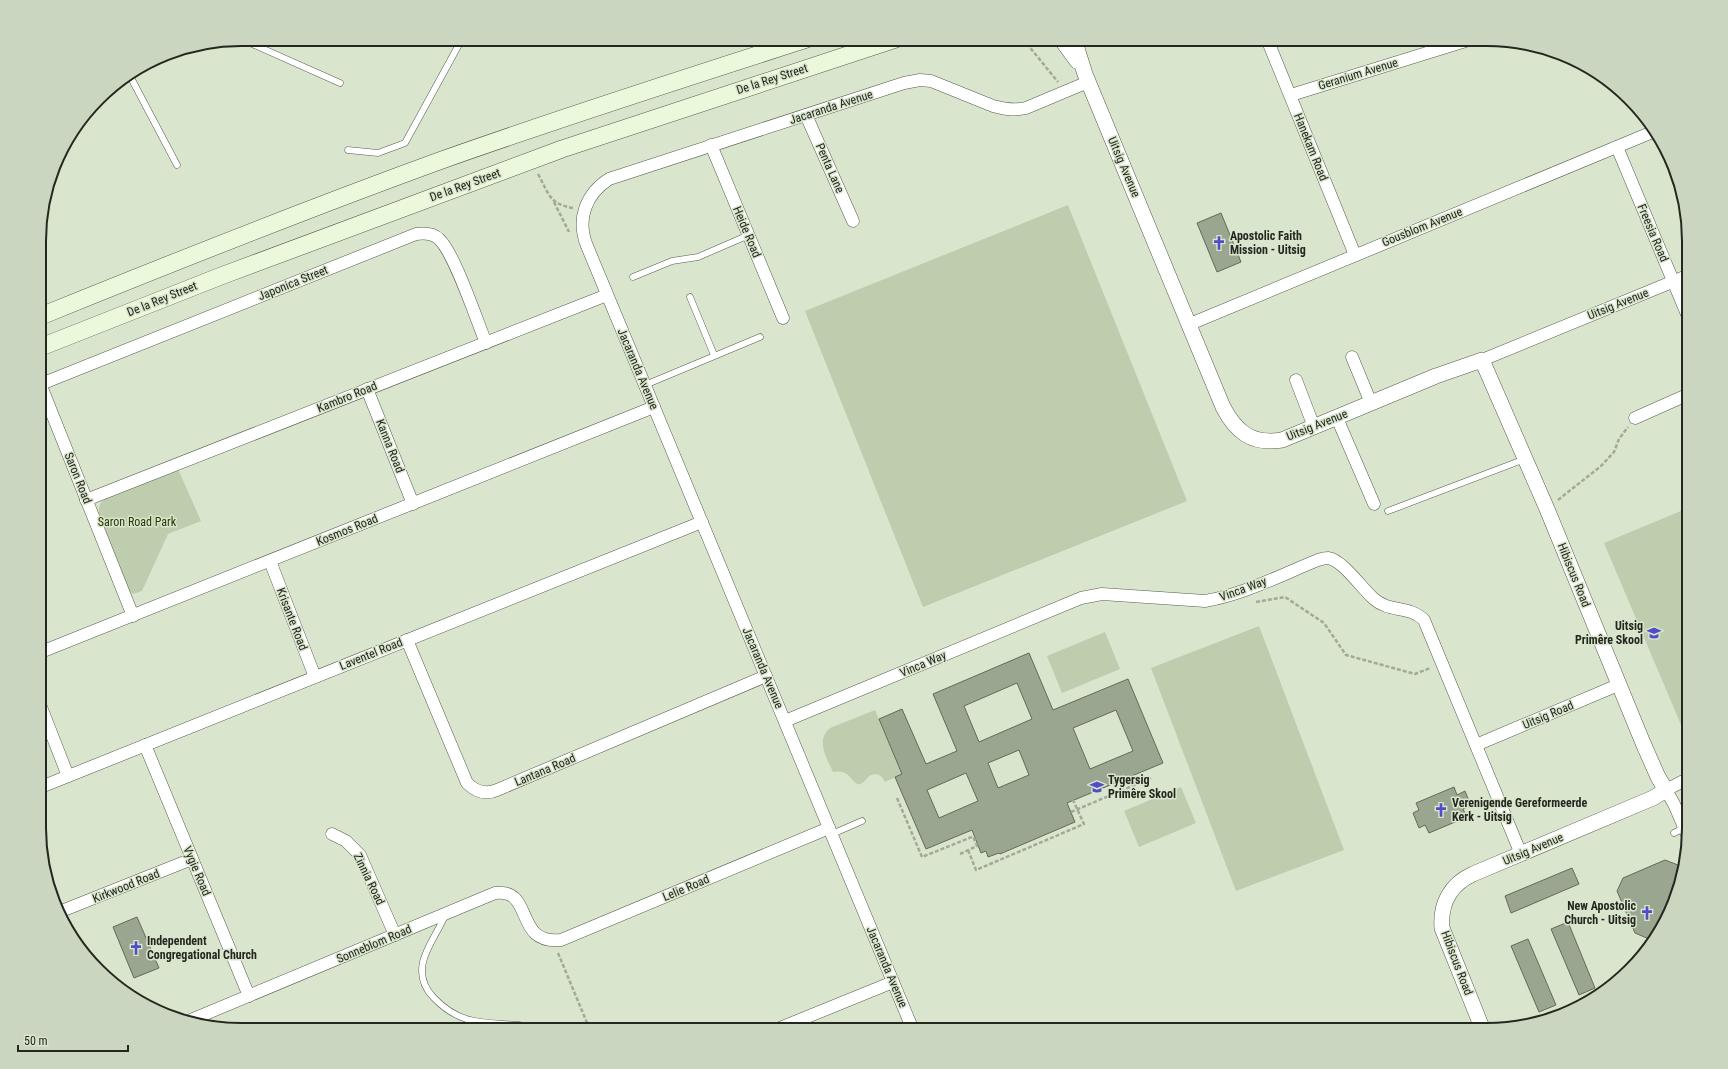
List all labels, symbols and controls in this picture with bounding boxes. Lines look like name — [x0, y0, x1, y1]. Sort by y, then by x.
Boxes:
street label: Geranium Avenue — [1316, 55, 1400, 93]
street label: De la Rey Street — [735, 61, 810, 97]
street label: Jacaranda Avenue — [788, 87, 875, 127]
street label: Hanekam Road — [1291, 111, 1331, 183]
street label: Uitsig Avenue — [1105, 135, 1143, 200]
street label: Penta Lane — [813, 141, 847, 195]
street label: De la Rey Street — [428, 166, 503, 204]
street label: Freesia Road — [1635, 202, 1671, 264]
street label: Heide Road — [730, 204, 764, 260]
street label: Gousblom Avenue — [1380, 204, 1465, 249]
place label: Apostolic Faith Mission - Uitsig — [1230, 229, 1306, 257]
church icon: Apostolic Faith Mission - Uitsig — [1211, 235, 1227, 251]
street label: Japonica Street — [256, 262, 330, 303]
street label: De la Rey Street — [125, 278, 199, 319]
street label: Uitsig Avenue — [1585, 285, 1651, 323]
street label: Jacaranda Avenue — [615, 326, 662, 412]
street label: Kambro Road — [315, 379, 379, 415]
street label: Uitsig Avenue — [1284, 406, 1350, 444]
street label: Kanna Road — [373, 417, 407, 475]
street label: Saron Road — [61, 450, 95, 506]
street label: Kosmos Road — [314, 511, 380, 549]
park label: Saron Road Park — [98, 515, 177, 529]
street label: Hibiscus Road — [1555, 541, 1593, 609]
street label: Vinca Way — [1218, 574, 1268, 604]
street label: Krisante Road — [274, 586, 310, 652]
place label: Uitsig Primêre Skool — [1575, 619, 1643, 647]
street label: Jacaranda Avenue — [740, 625, 787, 711]
school or university icon: Uitsig Primêre Skool — [1646, 625, 1662, 641]
street label: Laventel Road — [337, 635, 405, 673]
street label: Vinca Way — [898, 648, 948, 680]
street label: Uitsig Road — [1520, 698, 1576, 732]
street label: Lantana Road — [512, 751, 578, 789]
place label: Tygersig Primêre Skool — [1108, 773, 1176, 801]
school or university icon: Tygersig Primêre Skool — [1089, 779, 1105, 795]
place label: Verenigende Gereformeerde Kerk - Uitsig — [1452, 796, 1588, 824]
church icon: Verenigende Gereformeerde Kerk - Uitsig — [1433, 802, 1449, 818]
street label: Uitsig Avenue — [1501, 830, 1566, 868]
street label: Vygie Road — [180, 844, 214, 898]
street label: Zinnia Road — [350, 851, 388, 907]
street label: Kirkwood Road — [90, 866, 162, 906]
street label: Lelie Road — [661, 872, 711, 904]
place label: New Apostolic Church - Uitsig — [1564, 899, 1636, 927]
church icon: New Apostolic Church - Uitsig — [1639, 905, 1655, 921]
street label: Sonneblom Road — [334, 922, 414, 966]
street label: Jacaranda Avenue — [864, 924, 911, 1010]
street label: Hibiscus Road — [1438, 929, 1476, 997]
place label: Independent Congregational Church — [147, 934, 257, 962]
church icon: Independent Congregational Church — [128, 940, 144, 956]
scale bar — [18, 1027, 128, 1053]
text: 50 m — [24, 1034, 48, 1048]

